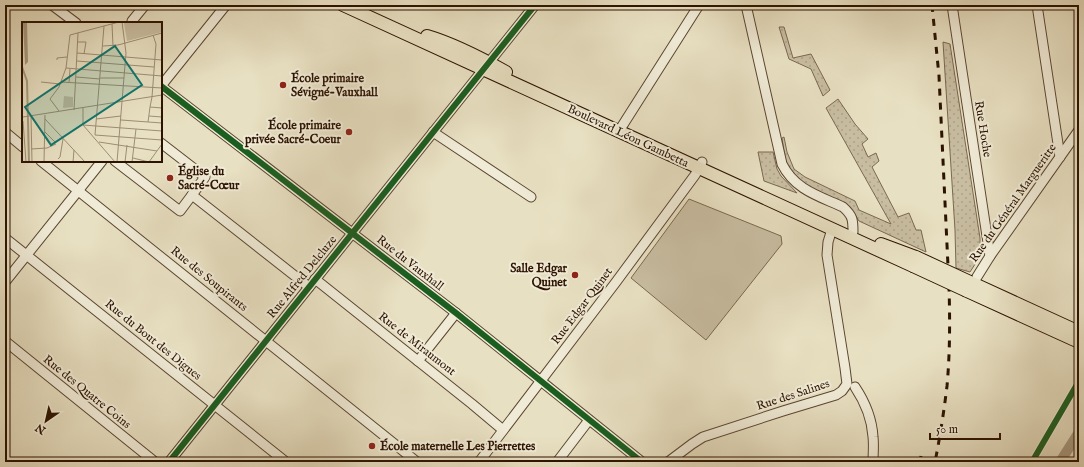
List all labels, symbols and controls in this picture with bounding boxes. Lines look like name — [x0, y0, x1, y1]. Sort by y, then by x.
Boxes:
inset map — [22, 22, 162, 162]
place label: École primaire Sévigné-Vauxhall — [291, 70, 378, 101]
marker: École primaire Sévigné-Vauxhall — [278, 80, 288, 90]
street label: Rue Hoche — [971, 100, 995, 159]
street label: Boulevard Léon Gambetta — [565, 101, 692, 171]
place label: École primaire privée Sacré-Coeur — [244, 117, 342, 148]
marker: École primaire privée Sacré-Coeur — [344, 127, 354, 137]
street label: Rue du Général Margueritte — [966, 140, 1060, 265]
place label: Église du Sacré-Cœur — [178, 163, 240, 193]
marker: Église du Sacré-Cœur — [165, 173, 175, 183]
street label: Rue Alfred Delcluze — [264, 232, 340, 321]
street label: Rue du Vauxhall — [373, 232, 447, 294]
street label: Rue des Soupirants — [167, 243, 251, 315]
place label: Salle Edgar Quinet — [510, 261, 568, 291]
street label: Rue Edgar Quinet — [548, 265, 616, 347]
marker: Salle Edgar Quinet — [570, 270, 580, 280]
street label: Rue du Bout des Digues — [102, 296, 204, 384]
street label: Rue de Miraumont — [375, 309, 459, 379]
street label: Rue des Quatre Coins — [40, 352, 134, 432]
street label: Rue des Salines — [754, 376, 832, 414]
north arrow — [26, 401, 66, 441]
scale bar — [930, 415, 1000, 441]
text: N — [33, 420, 50, 437]
text: 50 m — [936, 422, 958, 437]
place label: École maternelle Les Pierrettes — [380, 438, 536, 454]
marker: École maternelle Les Pierrettes — [367, 441, 377, 451]

